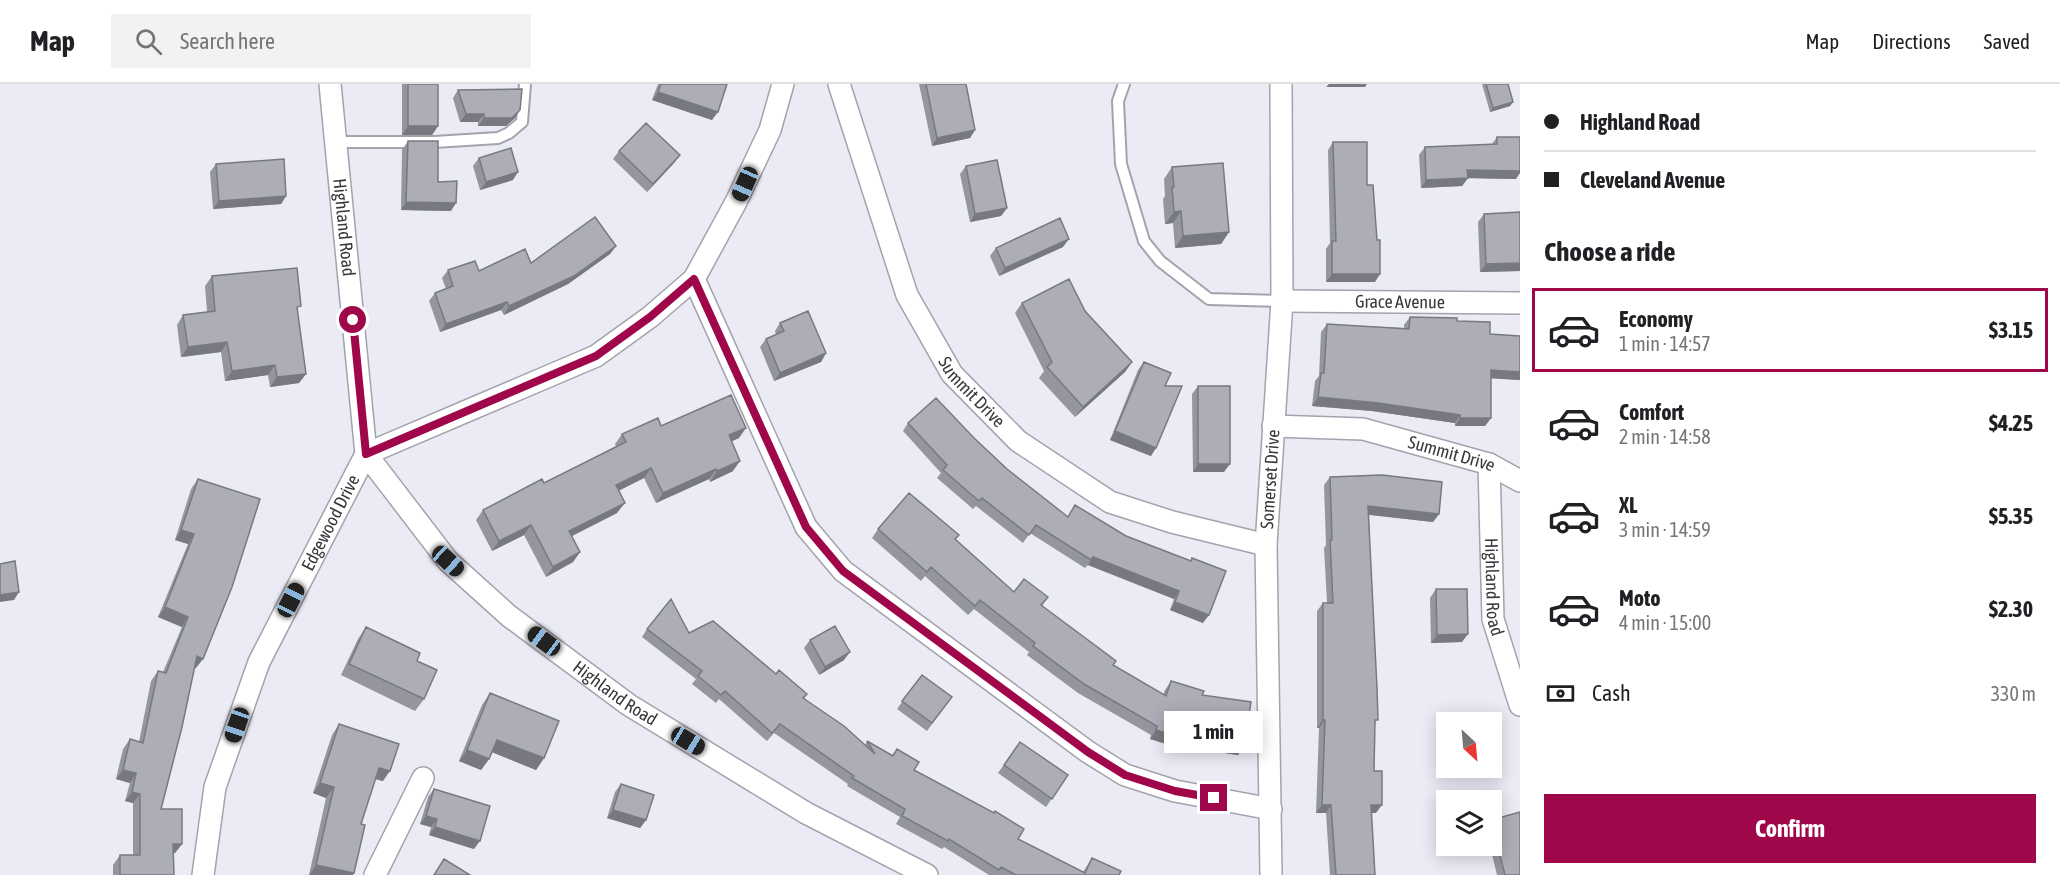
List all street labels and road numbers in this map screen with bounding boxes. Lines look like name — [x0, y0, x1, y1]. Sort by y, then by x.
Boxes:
street label: Highland Road — [329, 177, 360, 277]
street label: Grace Avenue — [1355, 291, 1445, 312]
street label: Summit Drive — [934, 353, 1010, 432]
street label: Somerset Drive — [1256, 429, 1284, 530]
street label: Summit Drive — [1406, 431, 1499, 475]
street label: Edgewood Drive — [297, 471, 364, 574]
street label: Highland Road — [1481, 537, 1509, 638]
street label: Highland Road — [569, 656, 661, 730]

